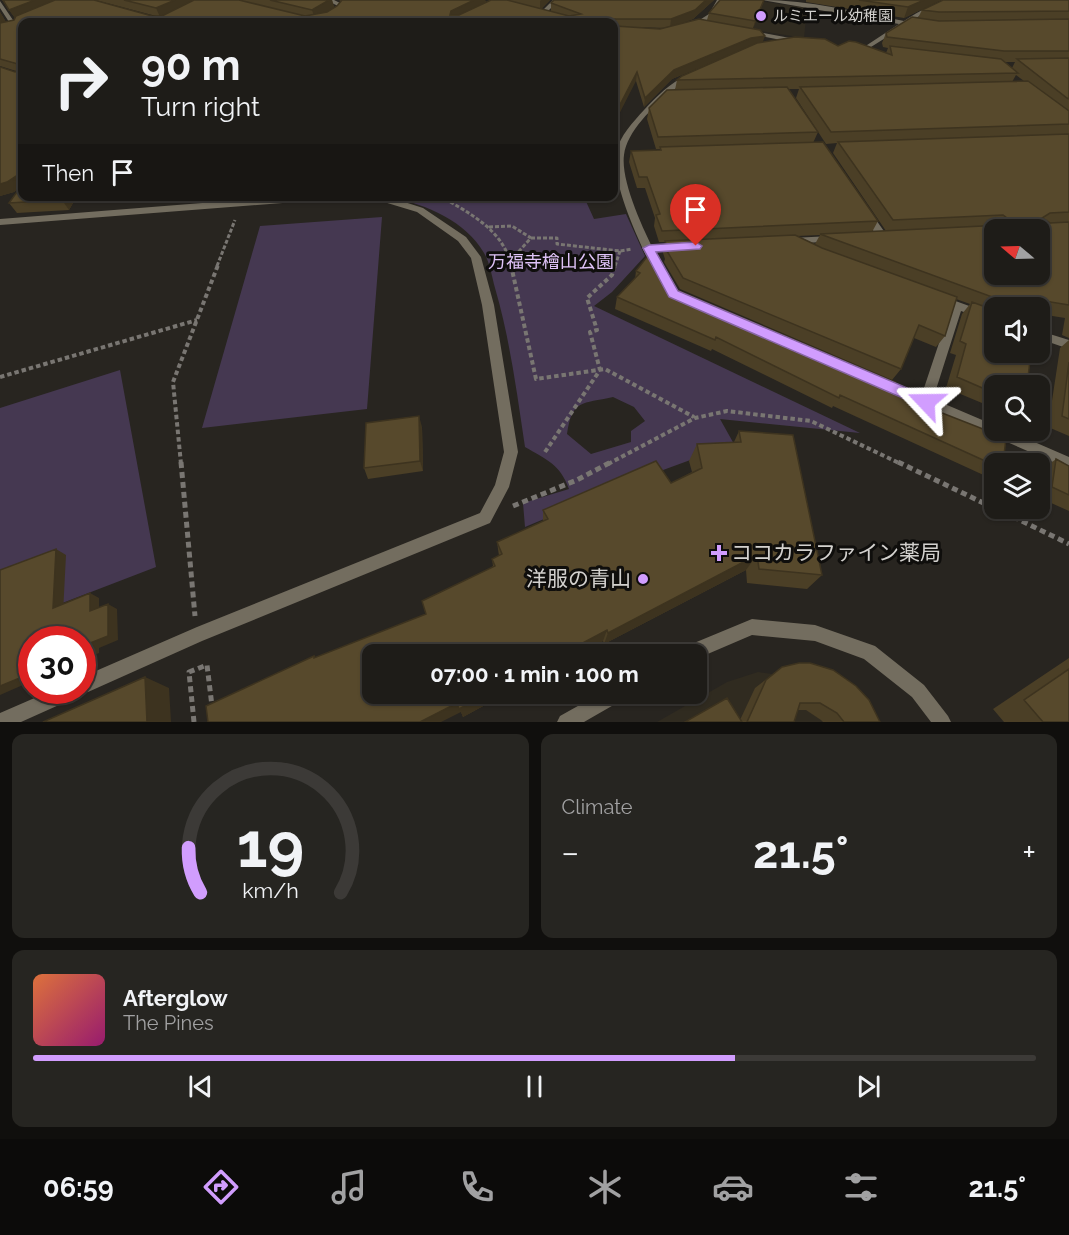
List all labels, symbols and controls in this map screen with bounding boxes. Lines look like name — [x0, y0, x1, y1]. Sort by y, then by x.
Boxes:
place label: ルミエール幼稚園 — [773, 7, 893, 25]
marker: ルミエール幼稚園 — [754, 9, 768, 23]
text: 90 m — [141, 41, 241, 90]
icon: right — [42, 42, 120, 120]
text: Turn right — [141, 91, 260, 122]
icon: arrive — [106, 156, 139, 189]
text: Then — [42, 160, 94, 186]
pin — [670, 184, 721, 246]
icon: arrive — [679, 193, 712, 226]
north arrow — [984, 219, 1050, 285]
map controls — [984, 219, 1050, 519]
park label: 万福寺檜山公園 — [488, 251, 614, 272]
button: sound — [984, 297, 1050, 363]
position arrow — [894, 370, 958, 434]
button: search — [984, 375, 1050, 441]
button: layers — [984, 453, 1050, 519]
place label: ココカラファイン薬局 — [731, 540, 941, 565]
marker: ココカラファイン薬局 — [712, 546, 726, 560]
place label: 洋服の青山 — [526, 566, 631, 591]
marker: 洋服の青山 — [636, 572, 650, 586]
speed limit sign: 30 — [18, 626, 96, 704]
text: 07:00 · 1 min · 100 m — [430, 661, 639, 687]
text: Climate — [562, 795, 633, 819]
text: 19 — [236, 808, 304, 882]
text: 21.5° — [753, 826, 849, 879]
text: − — [562, 833, 579, 872]
text: + — [1022, 833, 1036, 872]
text: km/h — [242, 878, 299, 903]
text: Afterglow — [123, 985, 228, 1011]
text: The Pines — [123, 1011, 214, 1035]
icon: previous — [184, 1070, 217, 1103]
icon: pause — [518, 1070, 551, 1103]
icon: next — [852, 1070, 885, 1103]
icon: directions — [200, 1166, 242, 1208]
icon: music — [328, 1166, 370, 1208]
icon: phone — [456, 1166, 498, 1208]
icon: climate — [584, 1166, 626, 1208]
icon: car — [712, 1166, 754, 1208]
icon: filters — [840, 1166, 882, 1208]
text: 06:59 — [43, 1172, 114, 1203]
text: 21.5° — [969, 1172, 1026, 1203]

